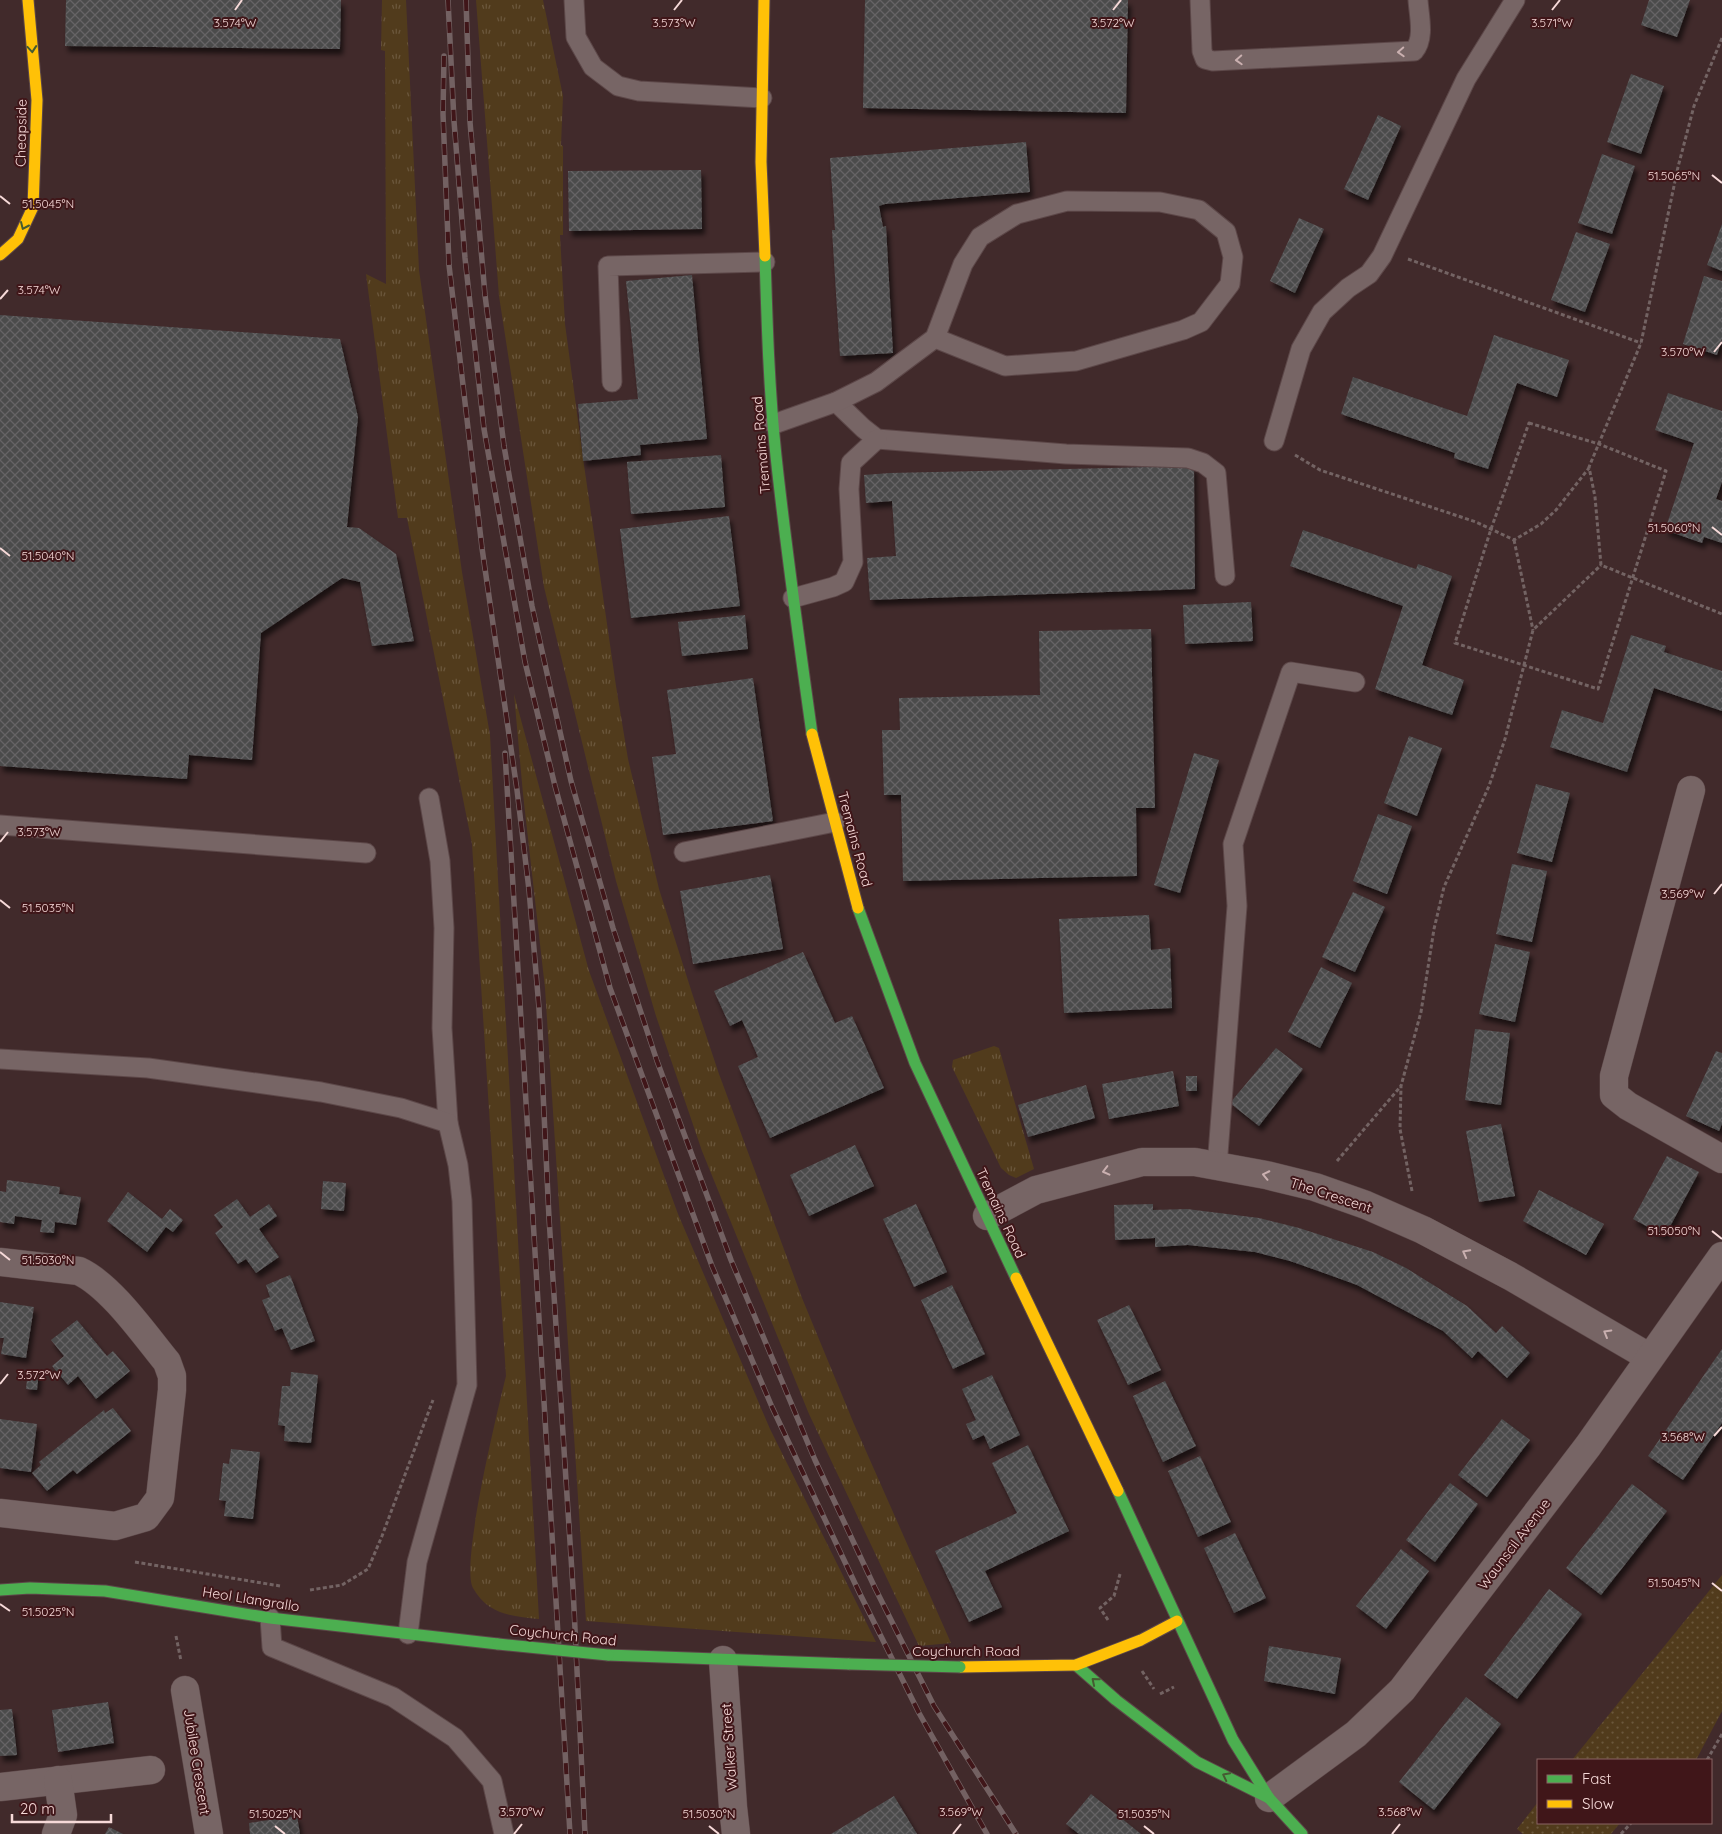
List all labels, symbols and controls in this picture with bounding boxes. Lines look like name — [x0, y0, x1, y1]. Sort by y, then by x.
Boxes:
text: 3.574°W — [214, 15, 257, 30]
text: 3.573°W — [652, 15, 696, 30]
text: 3.572°W — [1091, 15, 1135, 30]
text: 3.571°W — [1531, 15, 1573, 30]
one-way arrow — [27, 45, 38, 53]
one-way arrow — [1397, 47, 1405, 58]
one-way arrow — [1234, 54, 1242, 65]
street label: Cheapside — [11, 99, 31, 167]
text: 51.5065°N — [1648, 168, 1700, 183]
text: 51.5045°N — [22, 196, 74, 211]
one-way arrow — [20, 221, 30, 230]
text: 3.574°W — [18, 282, 61, 297]
text: 3.570°W — [1661, 344, 1705, 359]
street label: Tremains Road — [748, 395, 774, 495]
text: 51.5060°N — [1647, 520, 1701, 535]
text: 51.5040°N — [21, 548, 75, 563]
street label: Tremains Road — [834, 789, 876, 889]
text: 3.573°W — [17, 824, 61, 839]
text: 3.569°W — [1661, 886, 1705, 901]
text: 51.5035°N — [22, 900, 74, 915]
street label: Tremains Road — [972, 1165, 1030, 1261]
one-way arrow — [1102, 1165, 1111, 1176]
one-way arrow — [1262, 1170, 1271, 1181]
street label: The Crescent — [1288, 1173, 1374, 1217]
text: 51.5050°N — [1647, 1223, 1701, 1238]
one-way arrow — [1462, 1249, 1471, 1259]
text: 51.5030°N — [22, 1252, 74, 1267]
one-way arrow — [1604, 1329, 1613, 1339]
text: 3.572°W — [17, 1367, 61, 1382]
text: 3.568°W — [1661, 1429, 1705, 1444]
street label: Waunscil Avenue — [1474, 1495, 1554, 1593]
text: 51.5045°N — [1648, 1575, 1700, 1590]
street label: Heol Llangrallo — [201, 1582, 301, 1616]
text: 51.5025°N — [22, 1604, 74, 1619]
street label: Coychurch Road — [509, 1620, 617, 1650]
street label: Coychurch Road — [912, 1642, 1020, 1660]
one-way arrow — [1091, 1678, 1100, 1687]
street label: Walker Street — [717, 1702, 741, 1791]
street label: Jubilee Crescent — [180, 1708, 214, 1816]
legend — [1537, 1759, 1712, 1824]
text: Fast — [1582, 1769, 1611, 1788]
one-way arrow — [1222, 1772, 1231, 1782]
scale bar — [12, 1792, 111, 1824]
text: Slow — [1582, 1794, 1614, 1813]
text: 20 m — [20, 1799, 55, 1818]
text: 3.570°W — [500, 1804, 544, 1819]
text: 3.569°W — [939, 1804, 983, 1819]
text: 3.568°W — [1378, 1804, 1422, 1819]
text: 51.5025°N — [249, 1806, 301, 1821]
text: 51.5030°N — [683, 1806, 735, 1821]
text: 51.5035°N — [1118, 1806, 1170, 1821]

